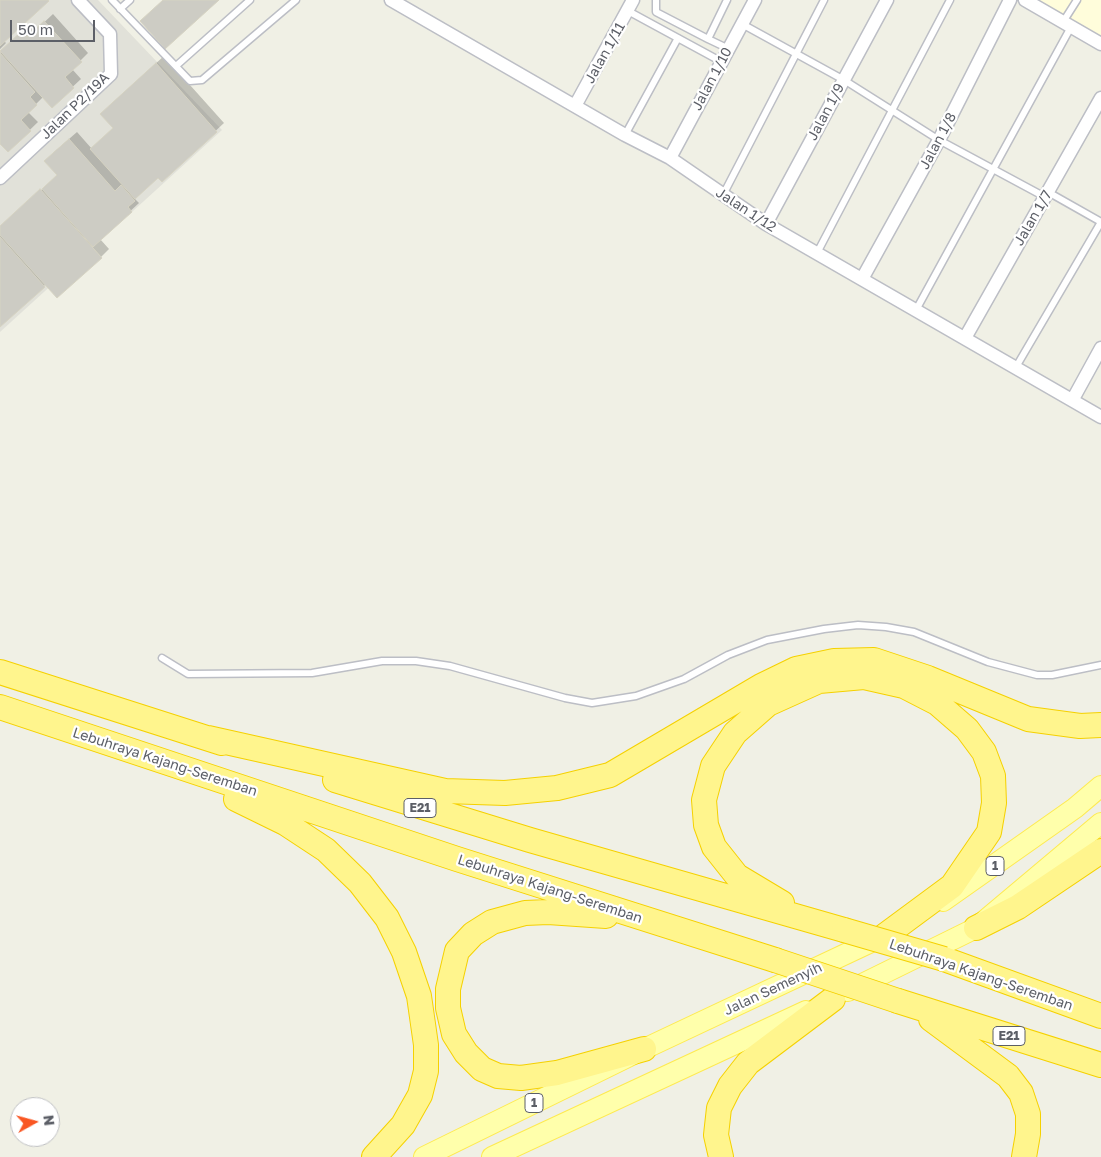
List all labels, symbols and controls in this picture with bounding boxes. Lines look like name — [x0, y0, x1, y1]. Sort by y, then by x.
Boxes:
scale bar — [12, 10, 98, 42]
text: 50 m — [18, 20, 53, 38]
street label: Jalan 1/11 — [581, 20, 629, 86]
street label: Jalan 1/10 — [688, 45, 736, 113]
street label: Jalan P2/19A — [37, 69, 113, 143]
street label: Jalan 1/9 — [804, 81, 848, 143]
street label: Jalan 1/8 — [916, 110, 960, 172]
street label: Jalan 1/12 — [713, 184, 779, 236]
street label: Jalan 1/7 — [1010, 187, 1056, 249]
street label: Lebuhraya Kajang-Seremban — [71, 724, 259, 800]
road number: E21 — [404, 798, 436, 818]
street label: Lebuhraya Kajang-Seremban — [456, 851, 644, 927]
road number: 1 — [986, 856, 1004, 876]
street label: Lebuhraya Kajang-Seremban — [887, 936, 1075, 1014]
street label: Jalan Semenyih — [721, 959, 825, 1019]
road number: E21 — [993, 1026, 1025, 1046]
road number: 1 — [525, 1094, 543, 1112]
north arrow — [10, 1097, 60, 1147]
text: N — [40, 1114, 58, 1127]

